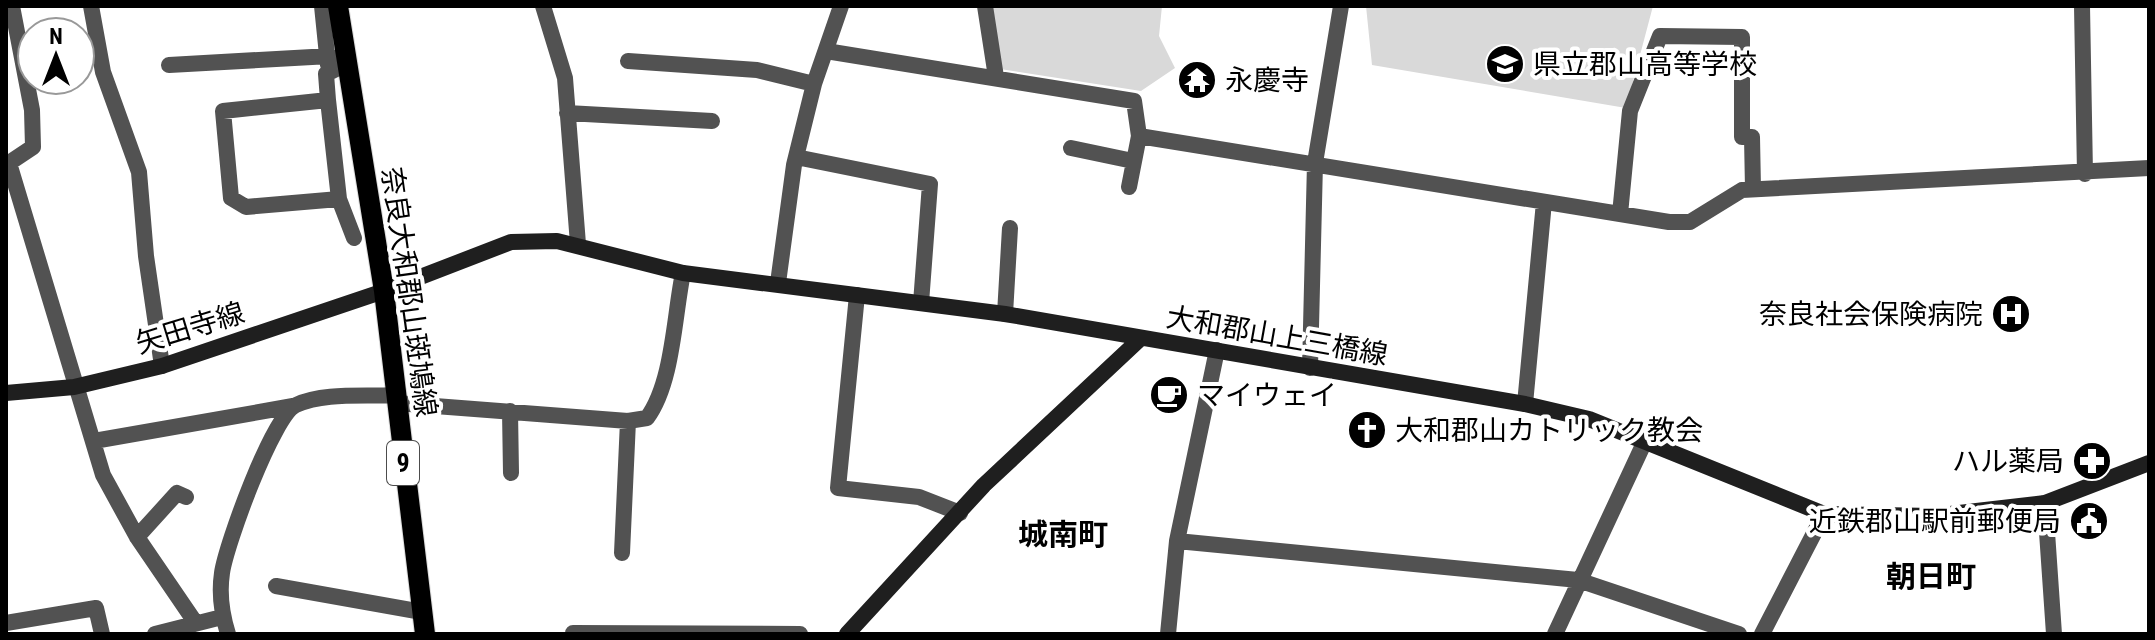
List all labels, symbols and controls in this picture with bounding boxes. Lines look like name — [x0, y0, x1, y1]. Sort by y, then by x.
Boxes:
north arrow — [16, 16, 96, 96]
text: N — [49, 24, 63, 49]
school or university icon: 県立郡山高等学校 — [1484, 43, 1526, 85]
place label: 県立郡山高等学校 — [1533, 48, 1757, 81]
temple icon: 永慶寺 — [1176, 59, 1218, 101]
place label: 永慶寺 — [1225, 64, 1309, 97]
street label: 奈良大和郡山斑鳩線 — [375, 165, 443, 419]
hospital icon: 奈良社会保険病院 — [1990, 293, 2032, 335]
street label: 矢田寺線 — [132, 296, 248, 360]
place label: 奈良社会保険病院 — [1759, 298, 1983, 331]
street label: 大和郡山上三橋線 — [1164, 300, 1390, 372]
cafe icon: マイウェイ — [1148, 374, 1190, 416]
place label: マイウェイ — [1197, 379, 1337, 412]
church icon: 大和郡山カトリック教会 — [1346, 409, 1388, 451]
place label: 大和郡山カトリック教会 — [1395, 414, 1703, 447]
pharmacy icon: ハル薬局 — [2071, 440, 2113, 482]
road number: 9 — [387, 441, 419, 485]
place label: ハル薬局 — [1952, 445, 2064, 478]
public building icon: 近鉄郡山駅前郵便局 — [2068, 500, 2110, 542]
place label: 近鉄郡山駅前郵便局 — [1809, 505, 2061, 538]
district label: 城南町 — [1018, 517, 1108, 552]
district label: 朝日町 — [1886, 559, 1976, 594]

